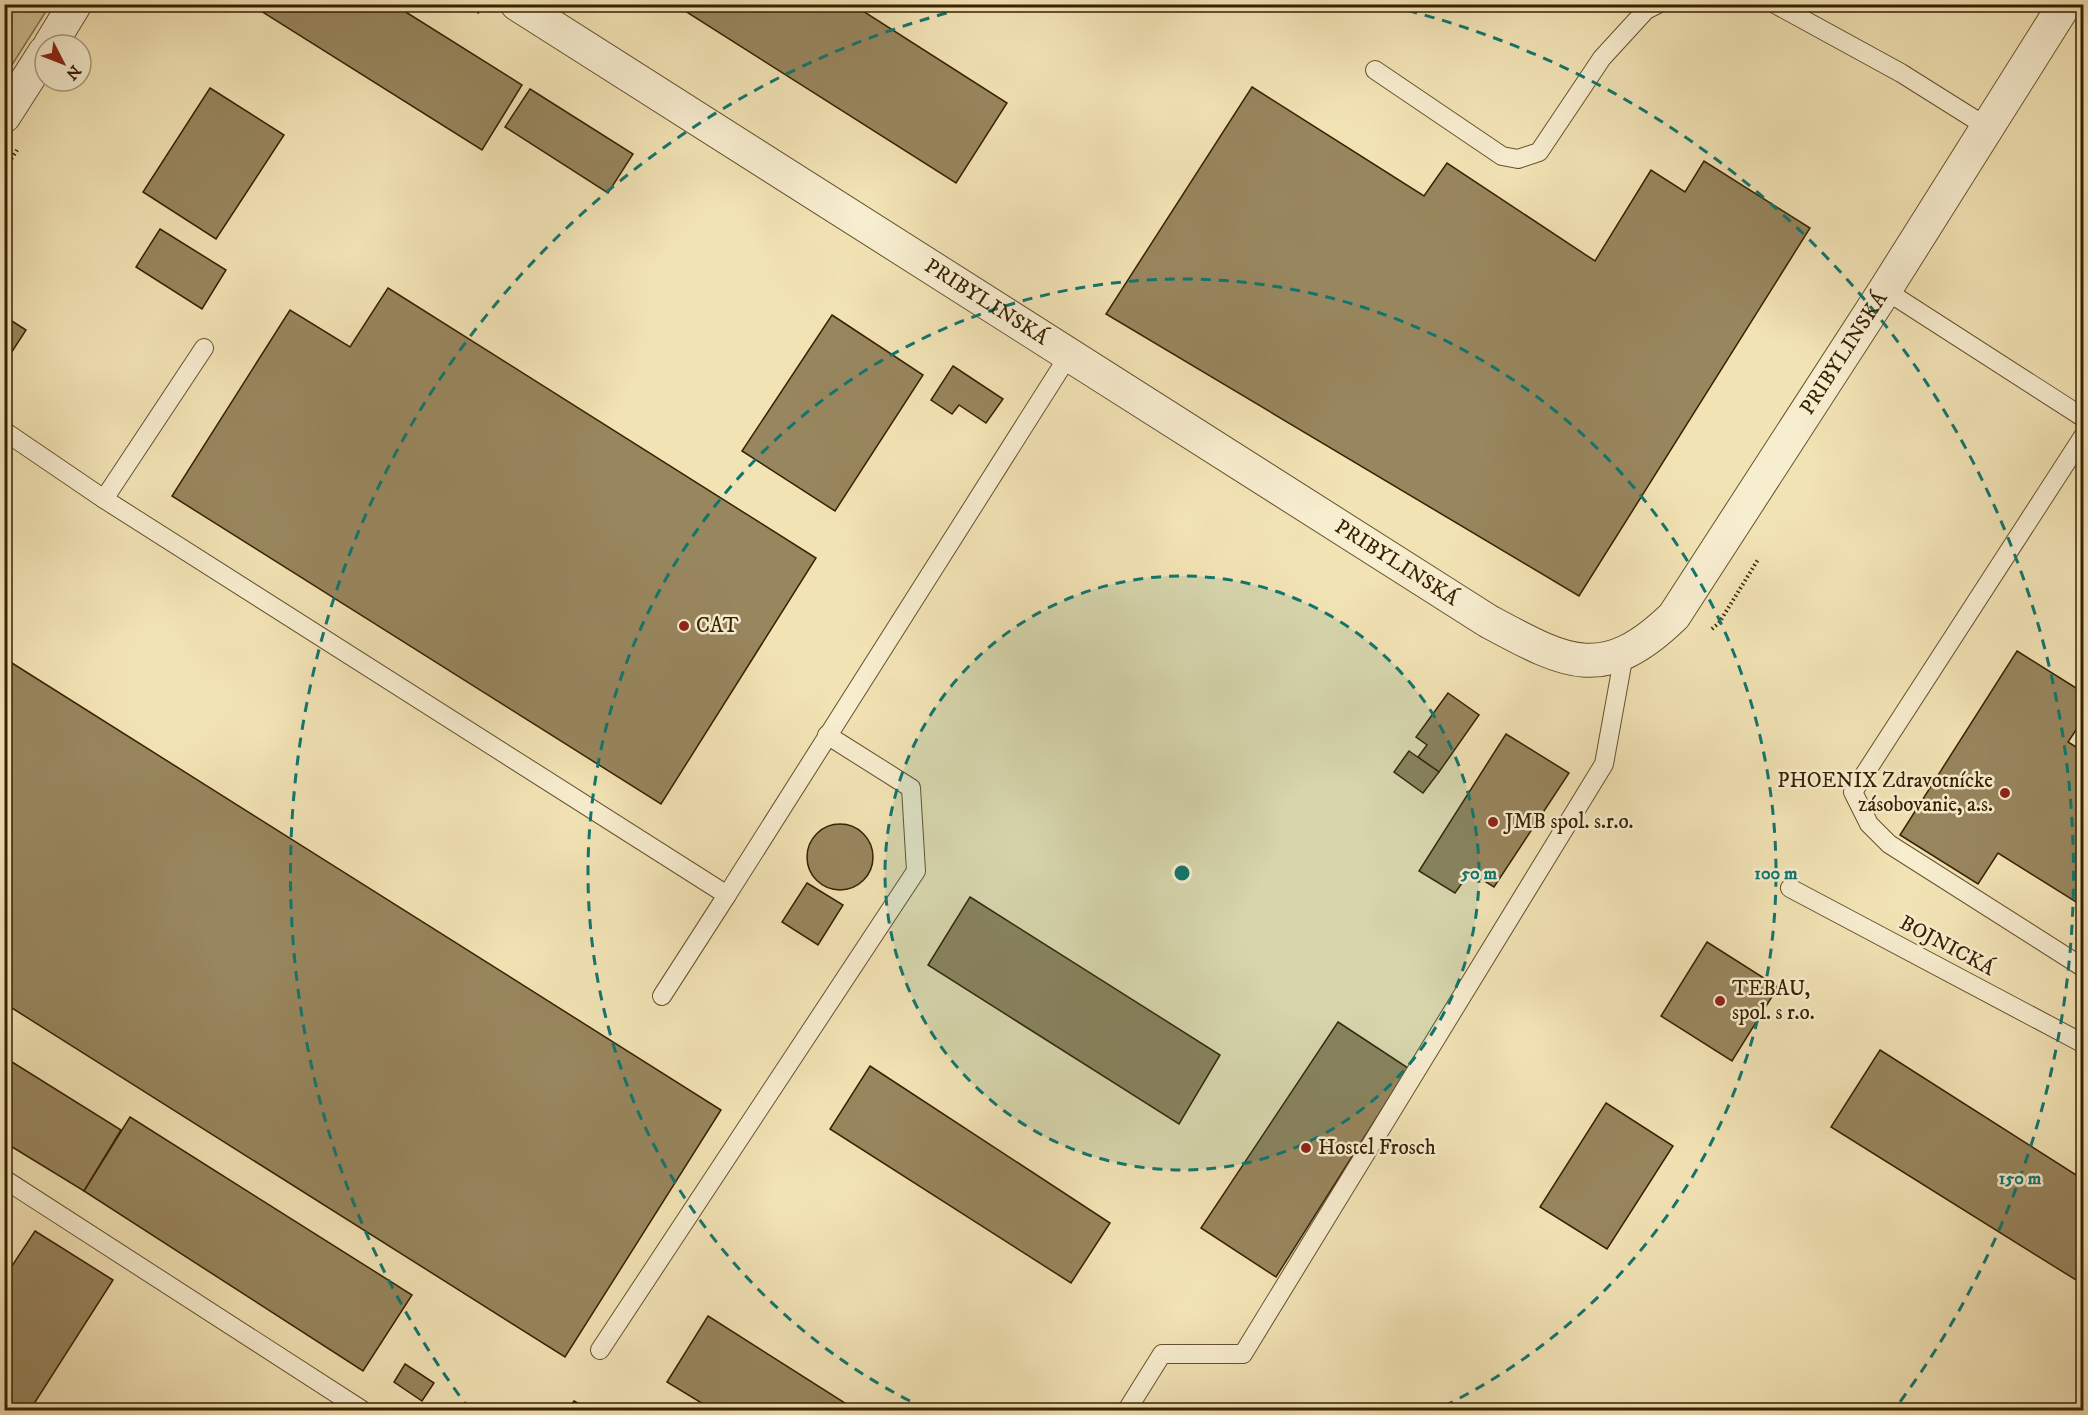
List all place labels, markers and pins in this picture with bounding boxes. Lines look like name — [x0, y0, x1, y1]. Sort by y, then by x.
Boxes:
place label: CAT — [696, 613, 739, 639]
marker: CAT — [677, 619, 691, 633]
place label: PHOENIX Zdravotnícke zásobovanie, a.s. — [1777, 768, 1993, 818]
marker: PHOENIX Zdravotnícke zásobovanie, a.s. — [1998, 786, 2012, 800]
place label: JMB spol. s.r.o. — [1503, 809, 1634, 835]
marker: JMB spol. s.r.o. — [1486, 815, 1500, 829]
centre of rings — [1172, 863, 1192, 883]
place label: TEBAU, spol. s r.o. — [1732, 976, 1815, 1026]
marker: TEBAU, spol. s r.o. — [1713, 994, 1727, 1008]
place label: Hostel Frosch — [1318, 1135, 1436, 1161]
marker: Hostel Frosch — [1299, 1141, 1313, 1155]

